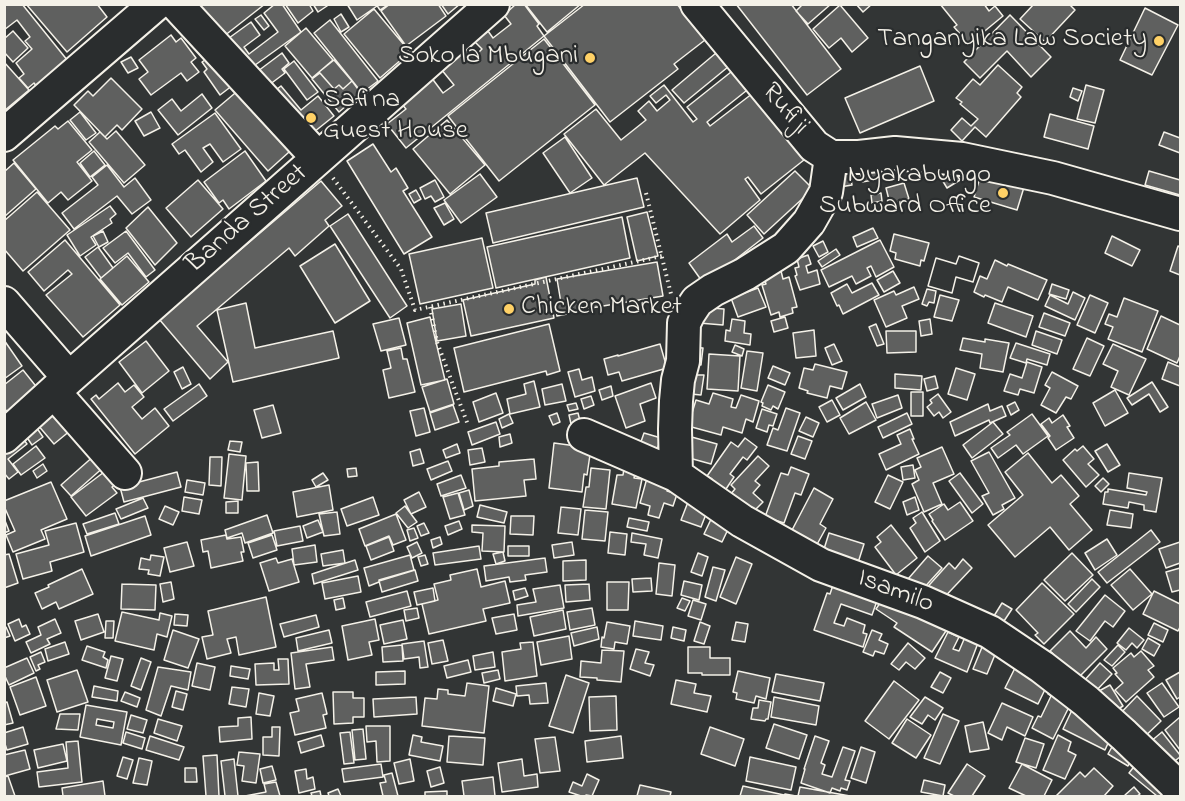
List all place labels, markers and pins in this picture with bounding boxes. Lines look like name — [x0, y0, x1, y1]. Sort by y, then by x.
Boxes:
place label: Tanganyika Law Society — [877, 25, 1147, 57]
marker: Tanganyika Law Society — [1152, 34, 1166, 48]
place label: Soko la Mbugani — [398, 42, 578, 74]
marker: Soko la Mbugani — [583, 51, 597, 65]
place label: Safina Guest House — [323, 86, 468, 149]
marker: Safina Guest House — [304, 111, 318, 125]
place label: Nyakabungo Subward Office — [819, 161, 991, 224]
marker: Nyakabungo Subward Office — [996, 186, 1010, 200]
place label: Chicken Market — [521, 293, 682, 325]
marker: Chicken Market — [502, 302, 516, 316]

